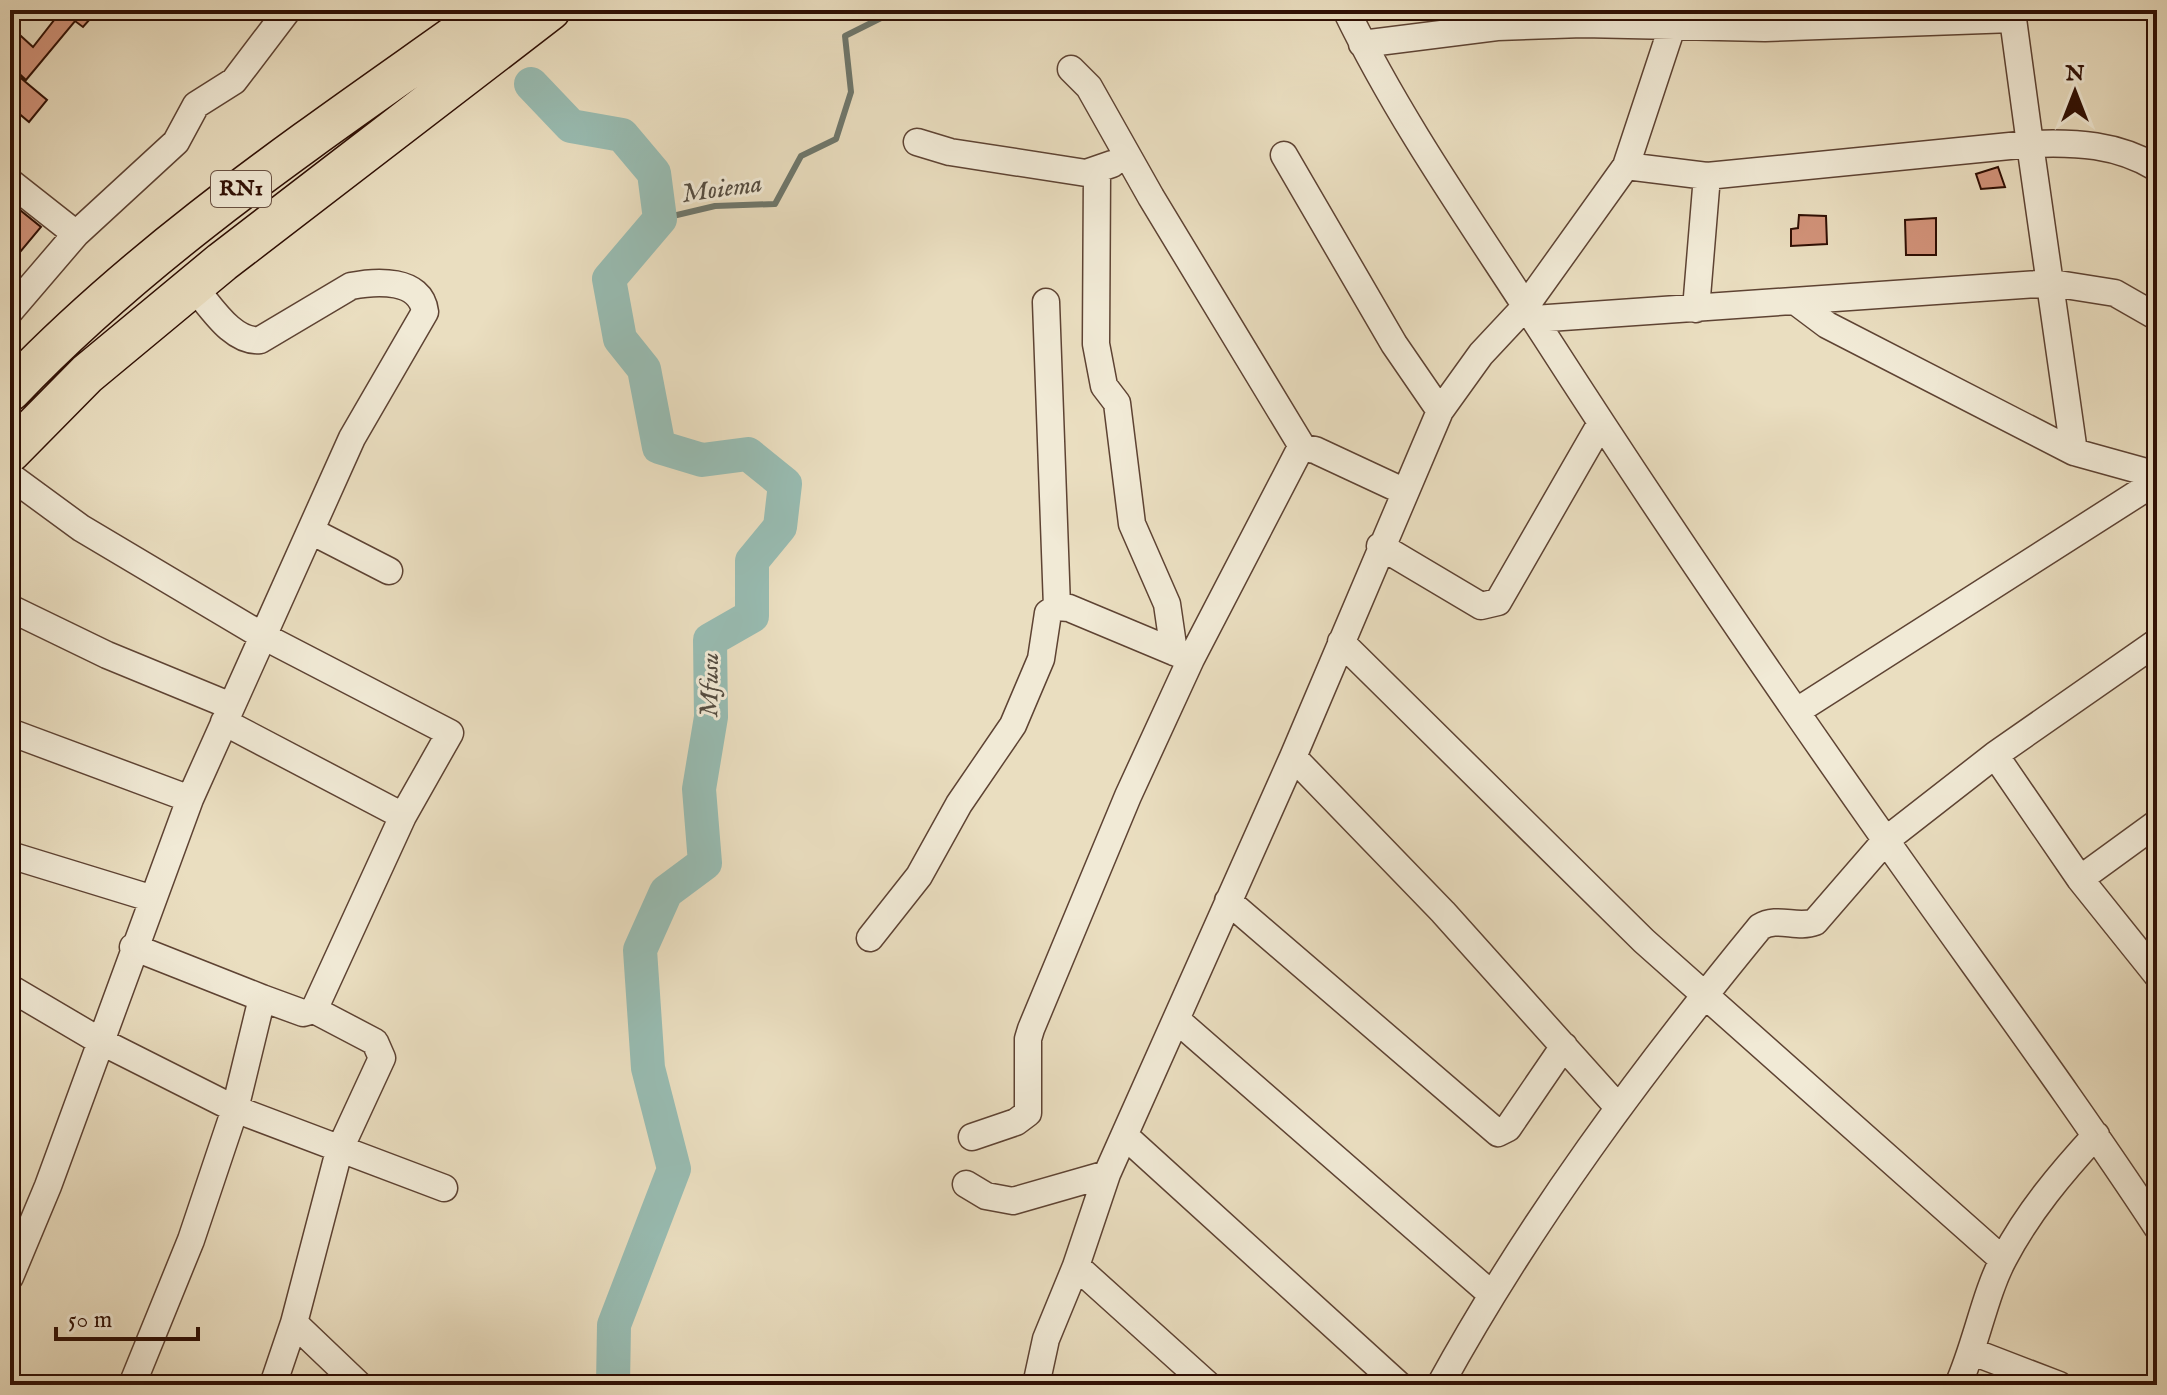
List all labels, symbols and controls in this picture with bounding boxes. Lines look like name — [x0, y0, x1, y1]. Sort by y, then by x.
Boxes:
north arrow — [2035, 52, 2115, 132]
text: N — [2064, 60, 2085, 88]
water label: Moiema — [680, 167, 764, 211]
road number: RN1 — [211, 171, 271, 207]
water label: Mfusu — [693, 652, 727, 718]
scale bar — [56, 1291, 198, 1341]
text: 50 m — [68, 1305, 112, 1336]

